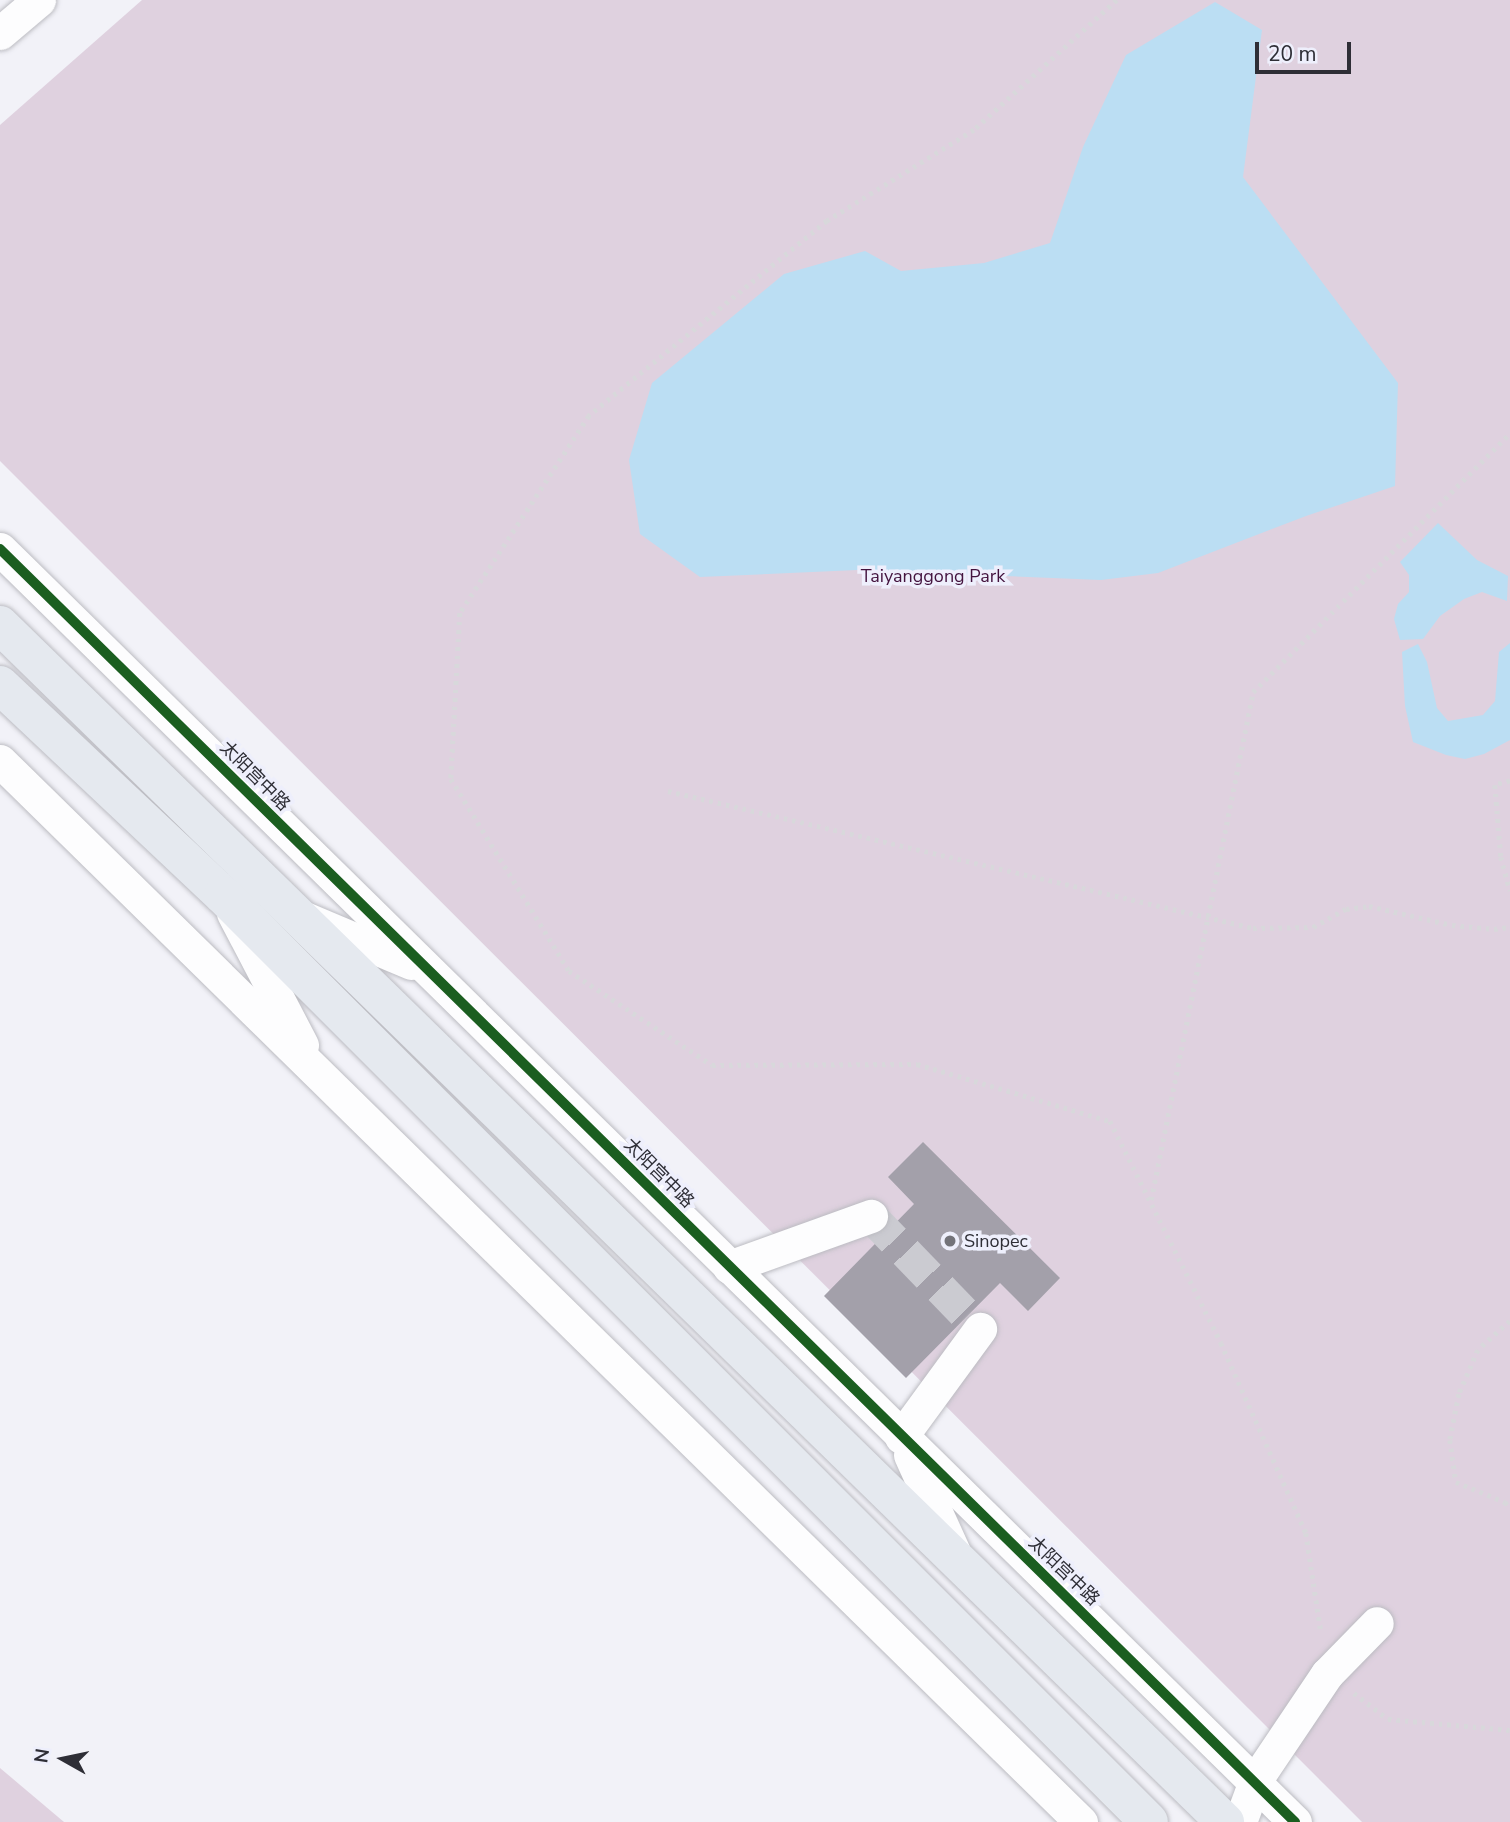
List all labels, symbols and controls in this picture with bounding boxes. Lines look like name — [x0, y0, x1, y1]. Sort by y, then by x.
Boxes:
scale bar — [1258, 28, 1354, 72]
text: 20 m — [1268, 40, 1317, 68]
park label: Taiyanggong Park — [861, 565, 1005, 587]
street label: 太阳宫中路 — [216, 737, 294, 815]
street label: 太阳宫中路 — [620, 1134, 698, 1212]
place label: Sinopec — [964, 1230, 1028, 1252]
marker: Sinopec — [942, 1233, 958, 1249]
street label: 太阳宫中路 — [1024, 1532, 1104, 1610]
north arrow — [28, 1724, 98, 1794]
text: N — [28, 1747, 56, 1765]

